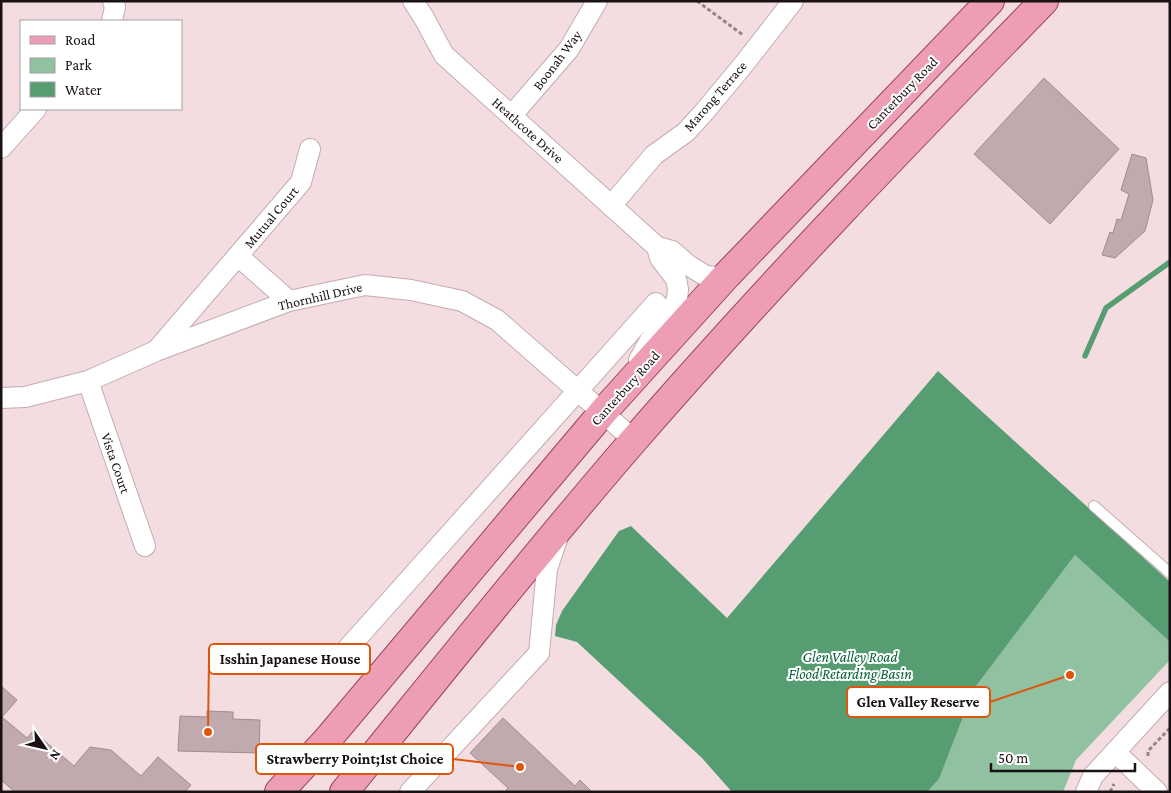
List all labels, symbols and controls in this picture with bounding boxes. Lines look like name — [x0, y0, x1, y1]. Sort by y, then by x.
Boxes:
legend — [20, 20, 182, 110]
street label: Boonah Way — [529, 26, 585, 93]
text: Road — [65, 32, 96, 48]
street label: Canterbury Road — [863, 53, 941, 133]
text: Park — [65, 57, 92, 73]
street label: Marong Terrace — [680, 58, 750, 134]
text: Water — [65, 82, 102, 98]
street label: Heathcote Drive — [489, 94, 567, 166]
street label: Mutual Court — [240, 182, 302, 251]
street label: Thornhill Drive — [276, 279, 364, 313]
street label: Canterbury Road — [587, 347, 663, 429]
street label: Vista Court — [98, 431, 134, 496]
callout: Isshin Japanese House — [209, 644, 370, 674]
water label: Glen Valley Road Flood Retarding Basin — [788, 649, 912, 683]
text: Isshin Japanese House — [220, 651, 360, 667]
callout: Glen Valley Reserve — [847, 687, 990, 717]
text: Glen Valley Reserve — [857, 694, 979, 710]
north arrow — [20, 723, 70, 773]
scale bar — [991, 740, 1135, 772]
callout: Strawberry Point;1st Choice — [256, 744, 453, 774]
text: N — [46, 747, 65, 764]
text: 50 m — [998, 750, 1028, 766]
text: Strawberry Point;1st Choice — [266, 751, 444, 768]

